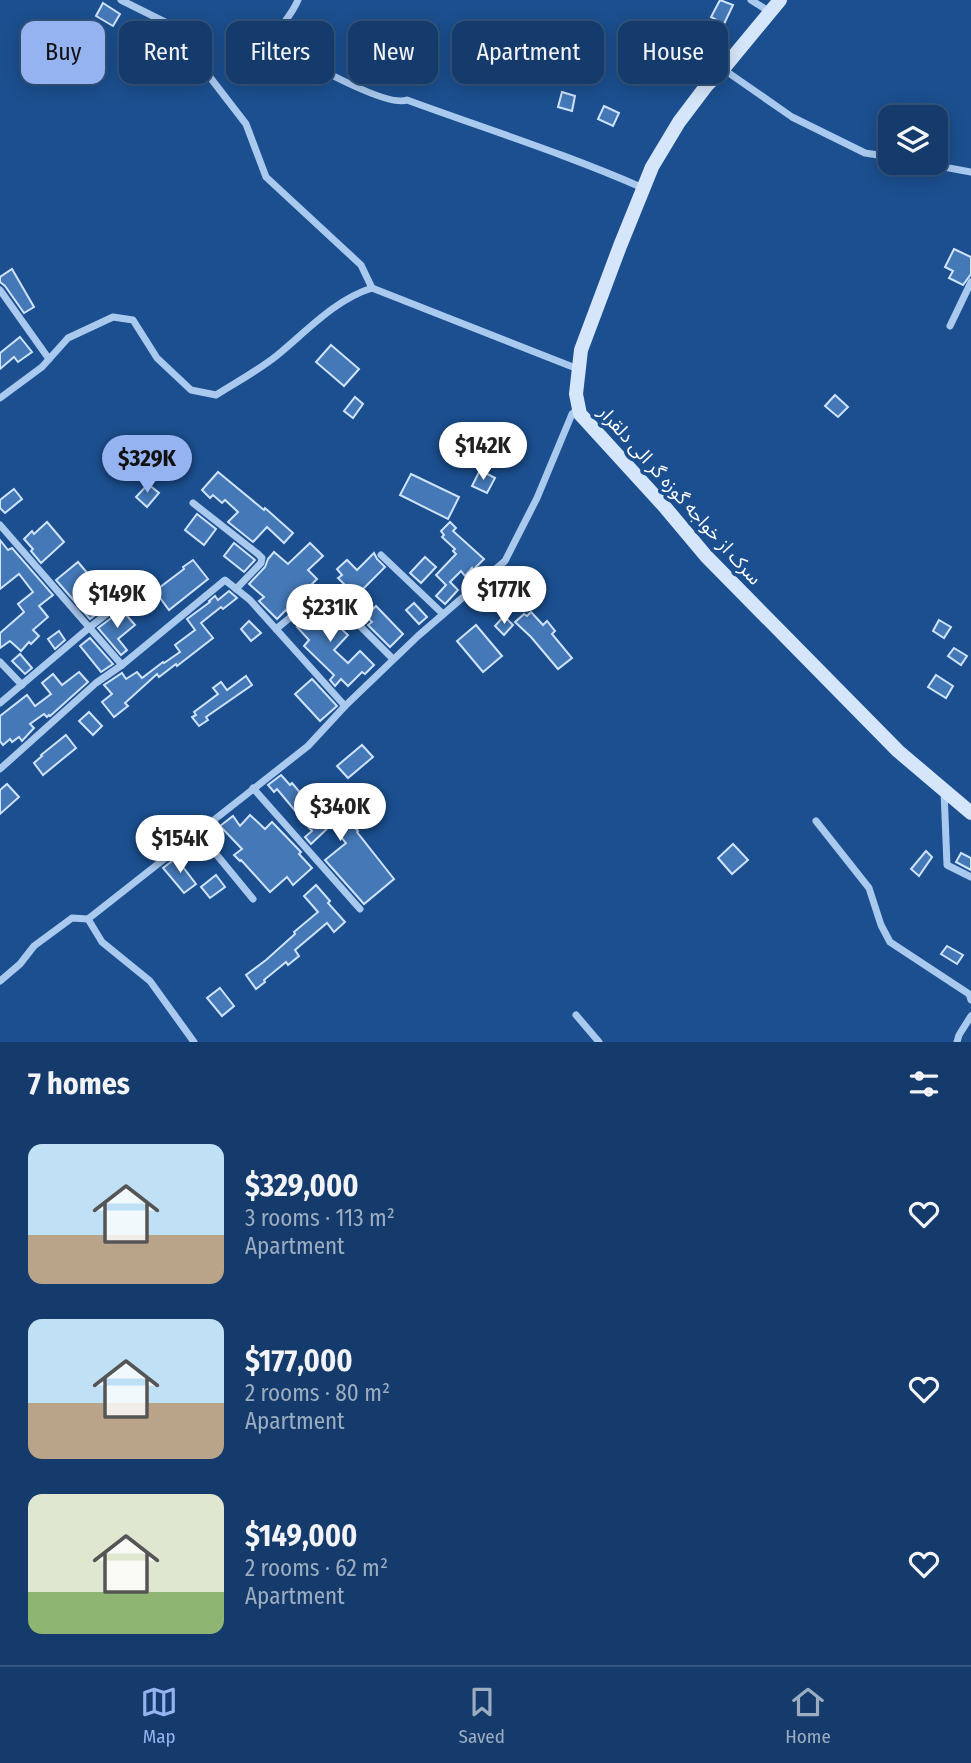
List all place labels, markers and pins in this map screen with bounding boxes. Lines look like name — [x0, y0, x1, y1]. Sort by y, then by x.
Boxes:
pin: $142K — [434, 422, 532, 482]
pin: $329K — [98, 435, 196, 495]
pin: $177K — [455, 566, 553, 626]
pin: $149K — [68, 570, 166, 630]
pin: $231K — [281, 584, 379, 644]
pin: $340K — [291, 784, 389, 843]
pin: $154K — [131, 816, 229, 875]

